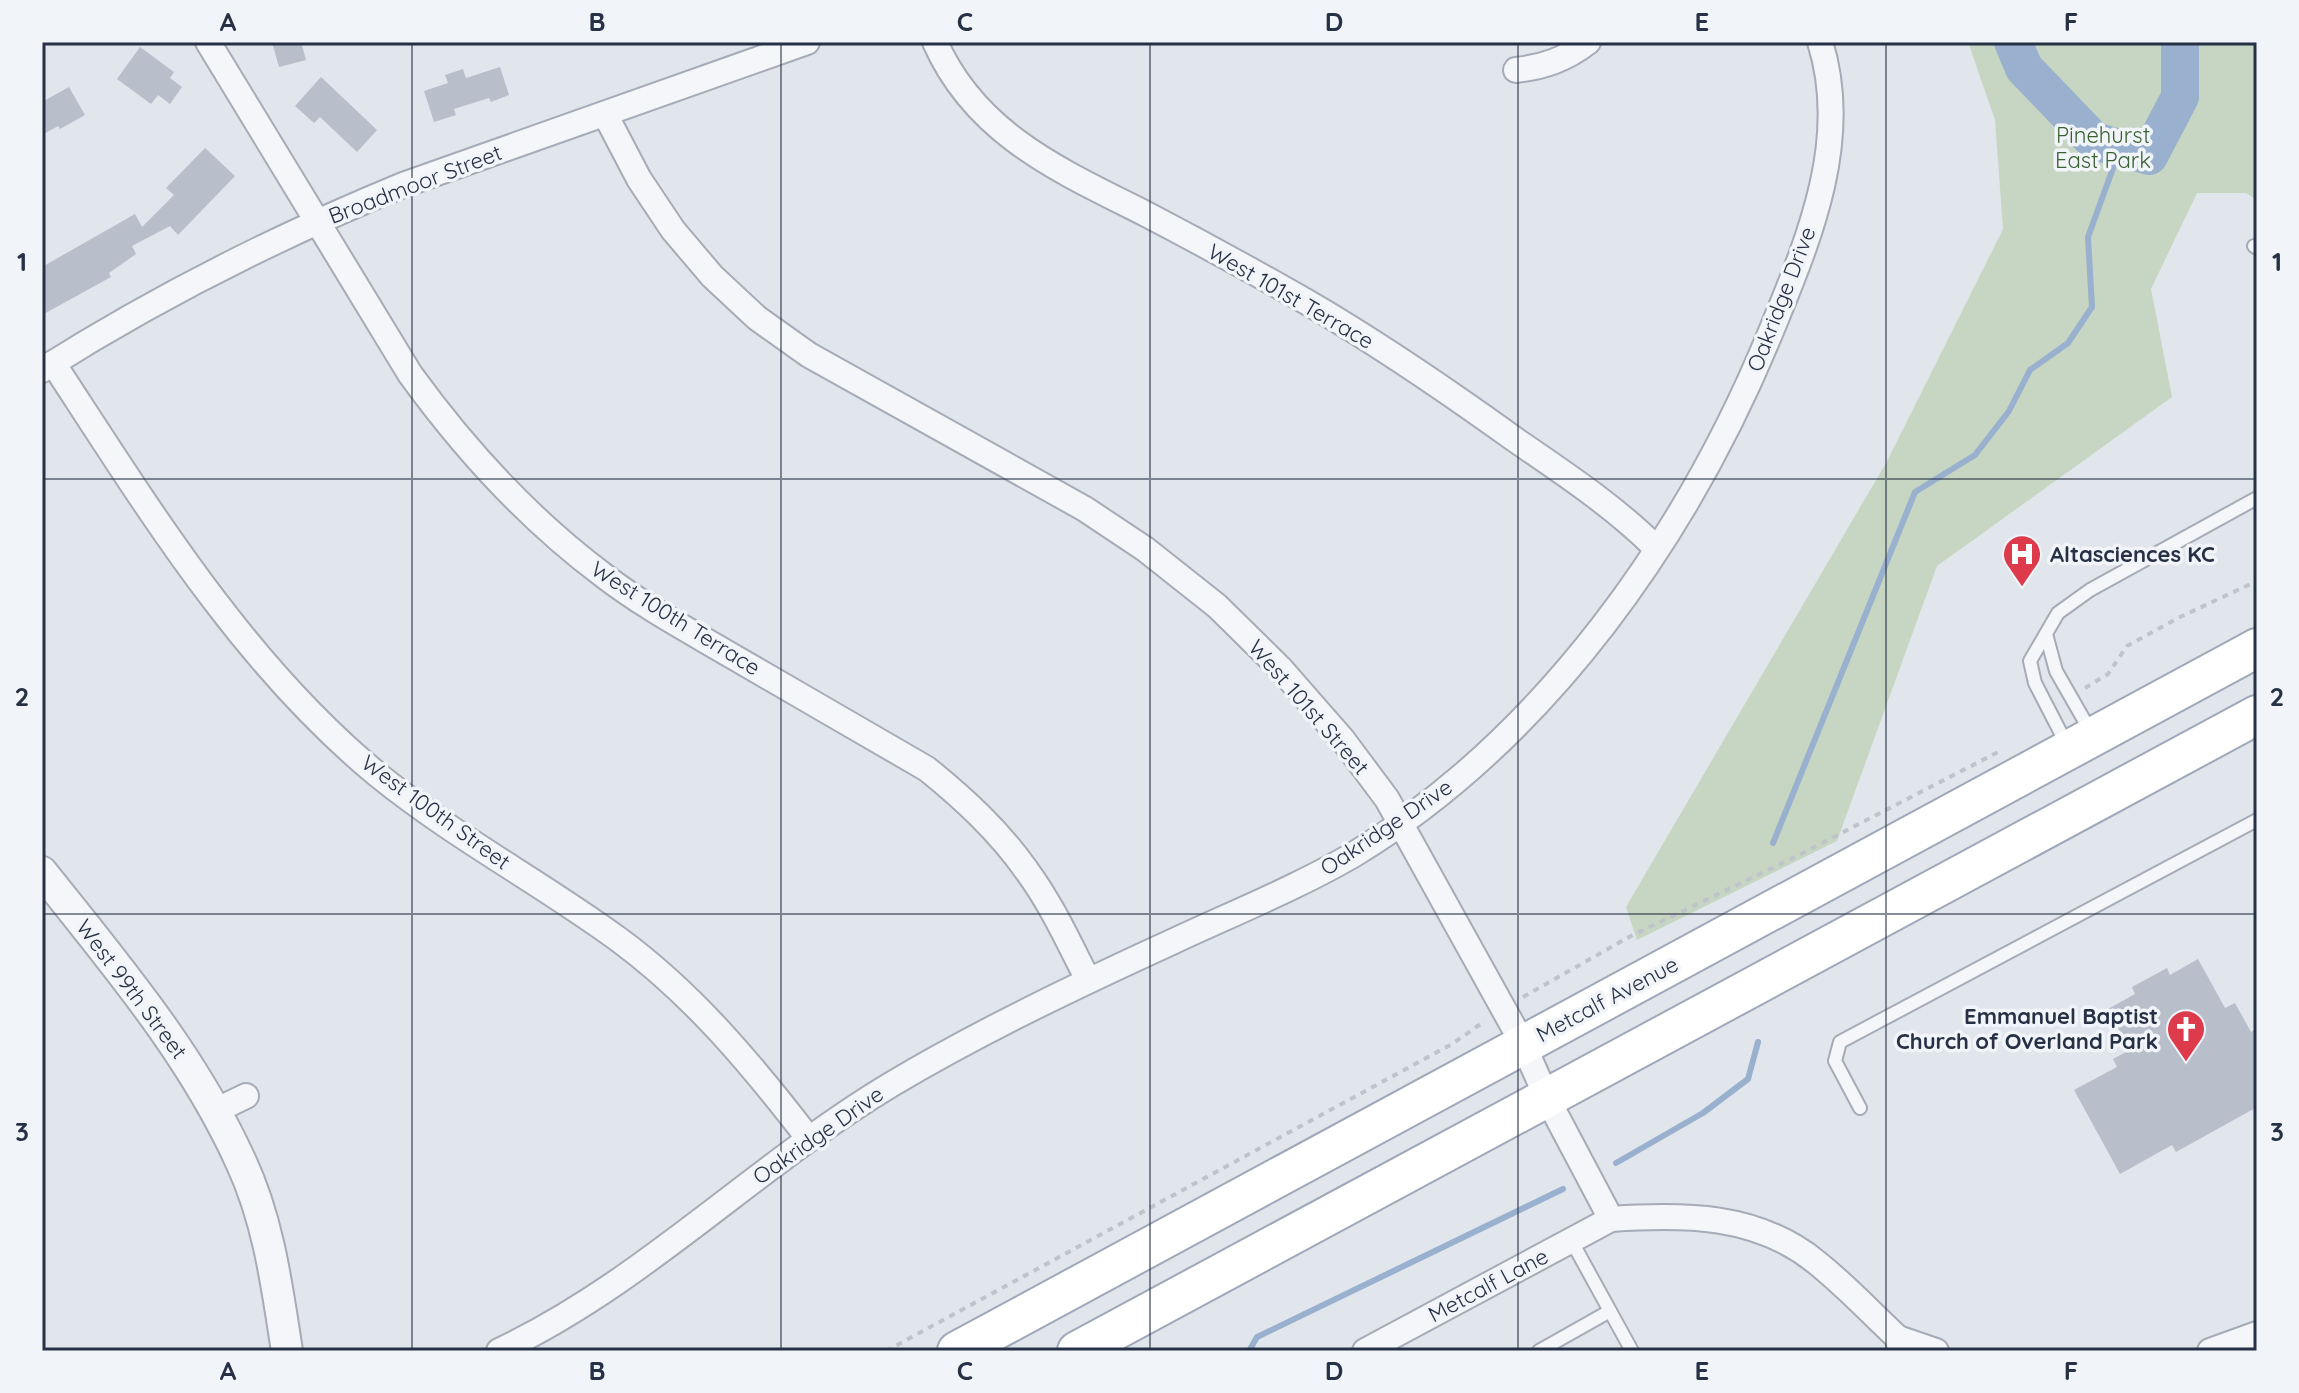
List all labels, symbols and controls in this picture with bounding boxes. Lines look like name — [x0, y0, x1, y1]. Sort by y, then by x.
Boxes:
text: A — [220, 5, 237, 38]
text: B — [588, 5, 606, 38]
text: C — [957, 5, 973, 38]
text: D — [1325, 5, 1343, 38]
text: E — [1695, 5, 1709, 38]
text: F — [2064, 5, 2078, 38]
park label: Pinehurst East Park — [2055, 121, 2151, 174]
street label: Broadmoor Street — [324, 138, 506, 230]
street label: Oakridge Drive — [1740, 222, 1822, 376]
street label: West 101st Terrace — [1203, 237, 1379, 355]
text: 1 — [17, 245, 27, 278]
text: 1 — [2272, 245, 2282, 278]
hospital icon: Altasciences KC — [2001, 533, 2043, 588]
place label: Altasciences KC — [2050, 540, 2215, 568]
street label: West 100th Terrace — [586, 555, 766, 681]
street label: West 101st Street — [1243, 634, 1375, 780]
text: 2 — [15, 680, 29, 713]
text: 2 — [2270, 680, 2284, 713]
street label: West 100th Street — [356, 748, 516, 876]
street label: Oakridge Drive — [1315, 773, 1457, 881]
street label: West 99th Street — [70, 914, 194, 1064]
street label: Metcalf Avenue — [1531, 950, 1683, 1048]
place label: Emmanuel Baptist Church of Overland Park — [1896, 1002, 2158, 1055]
church icon: Emmanuel Baptist Church of Overland Park — [2165, 1008, 2207, 1063]
street label: Oakridge Drive — [747, 1080, 889, 1190]
text: 3 — [15, 1115, 29, 1148]
text: 3 — [2270, 1115, 2284, 1148]
street label: Metcalf Lane — [1423, 1242, 1553, 1328]
text: A — [220, 1354, 237, 1387]
text: B — [588, 1354, 606, 1387]
text: C — [957, 1354, 973, 1387]
text: D — [1325, 1354, 1343, 1387]
text: E — [1695, 1354, 1709, 1387]
text: F — [2064, 1354, 2078, 1387]

